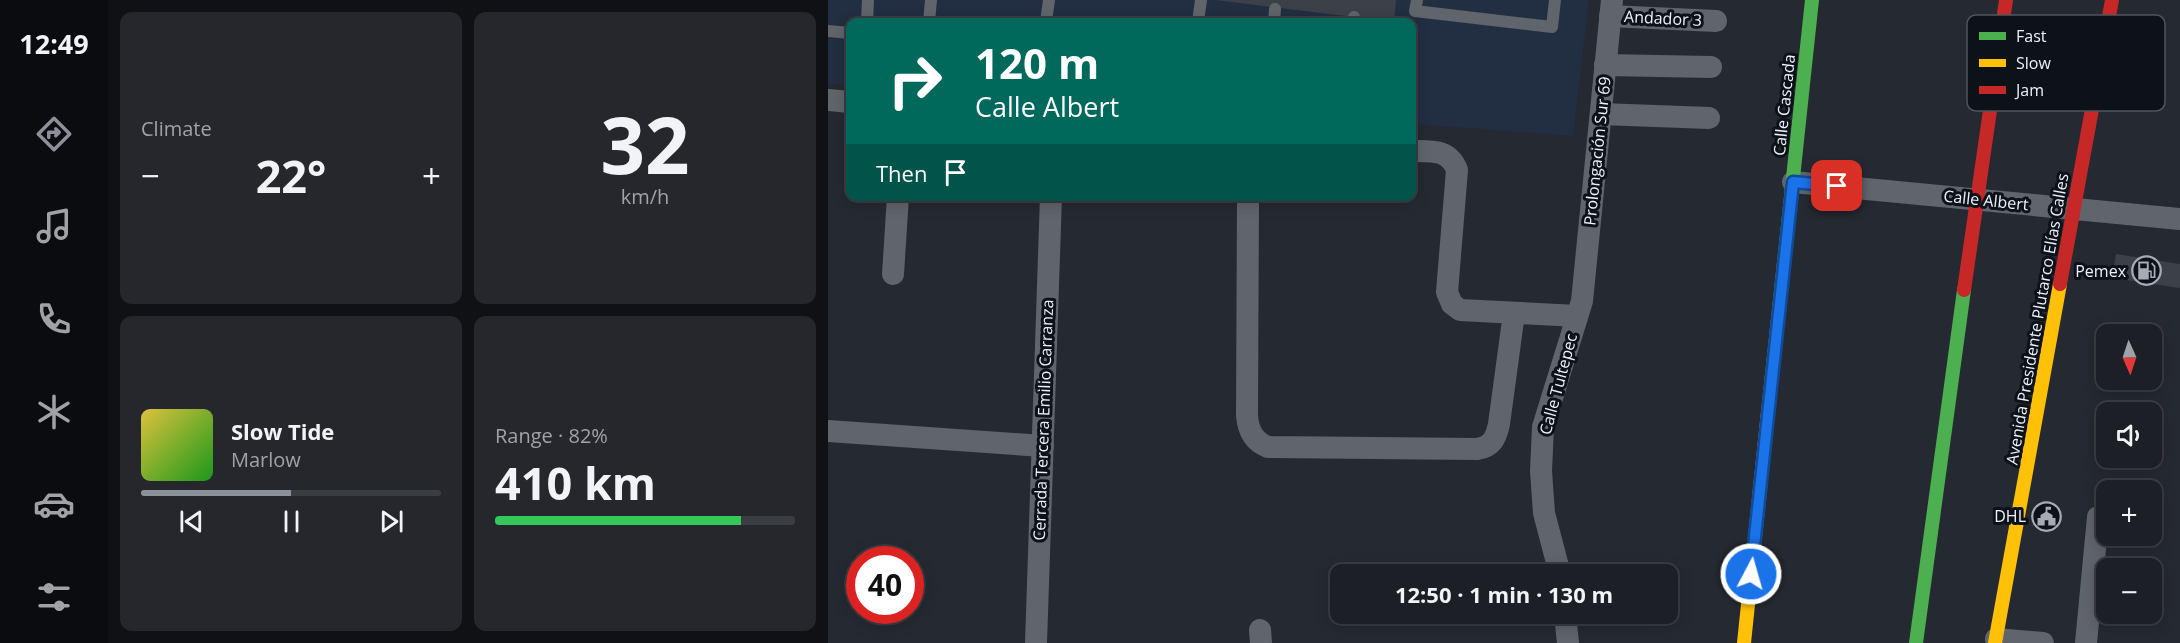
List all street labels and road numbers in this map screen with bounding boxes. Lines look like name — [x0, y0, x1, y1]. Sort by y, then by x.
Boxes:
street label: Andador 3 — [1624, 5, 1702, 31]
street label: Calle Cascada — [1768, 53, 1800, 157]
street label: Prolongación Sur 69 — [1578, 75, 1616, 227]
street label: Avenida Presidente Plutarco Elías Calles — [2001, 172, 2073, 466]
street label: Calle Albert — [1942, 185, 2030, 215]
street label: Cerrada Tercera Emilio Carranza — [1028, 299, 1058, 541]
street label: Calle Tultepec — [1534, 331, 1582, 437]

